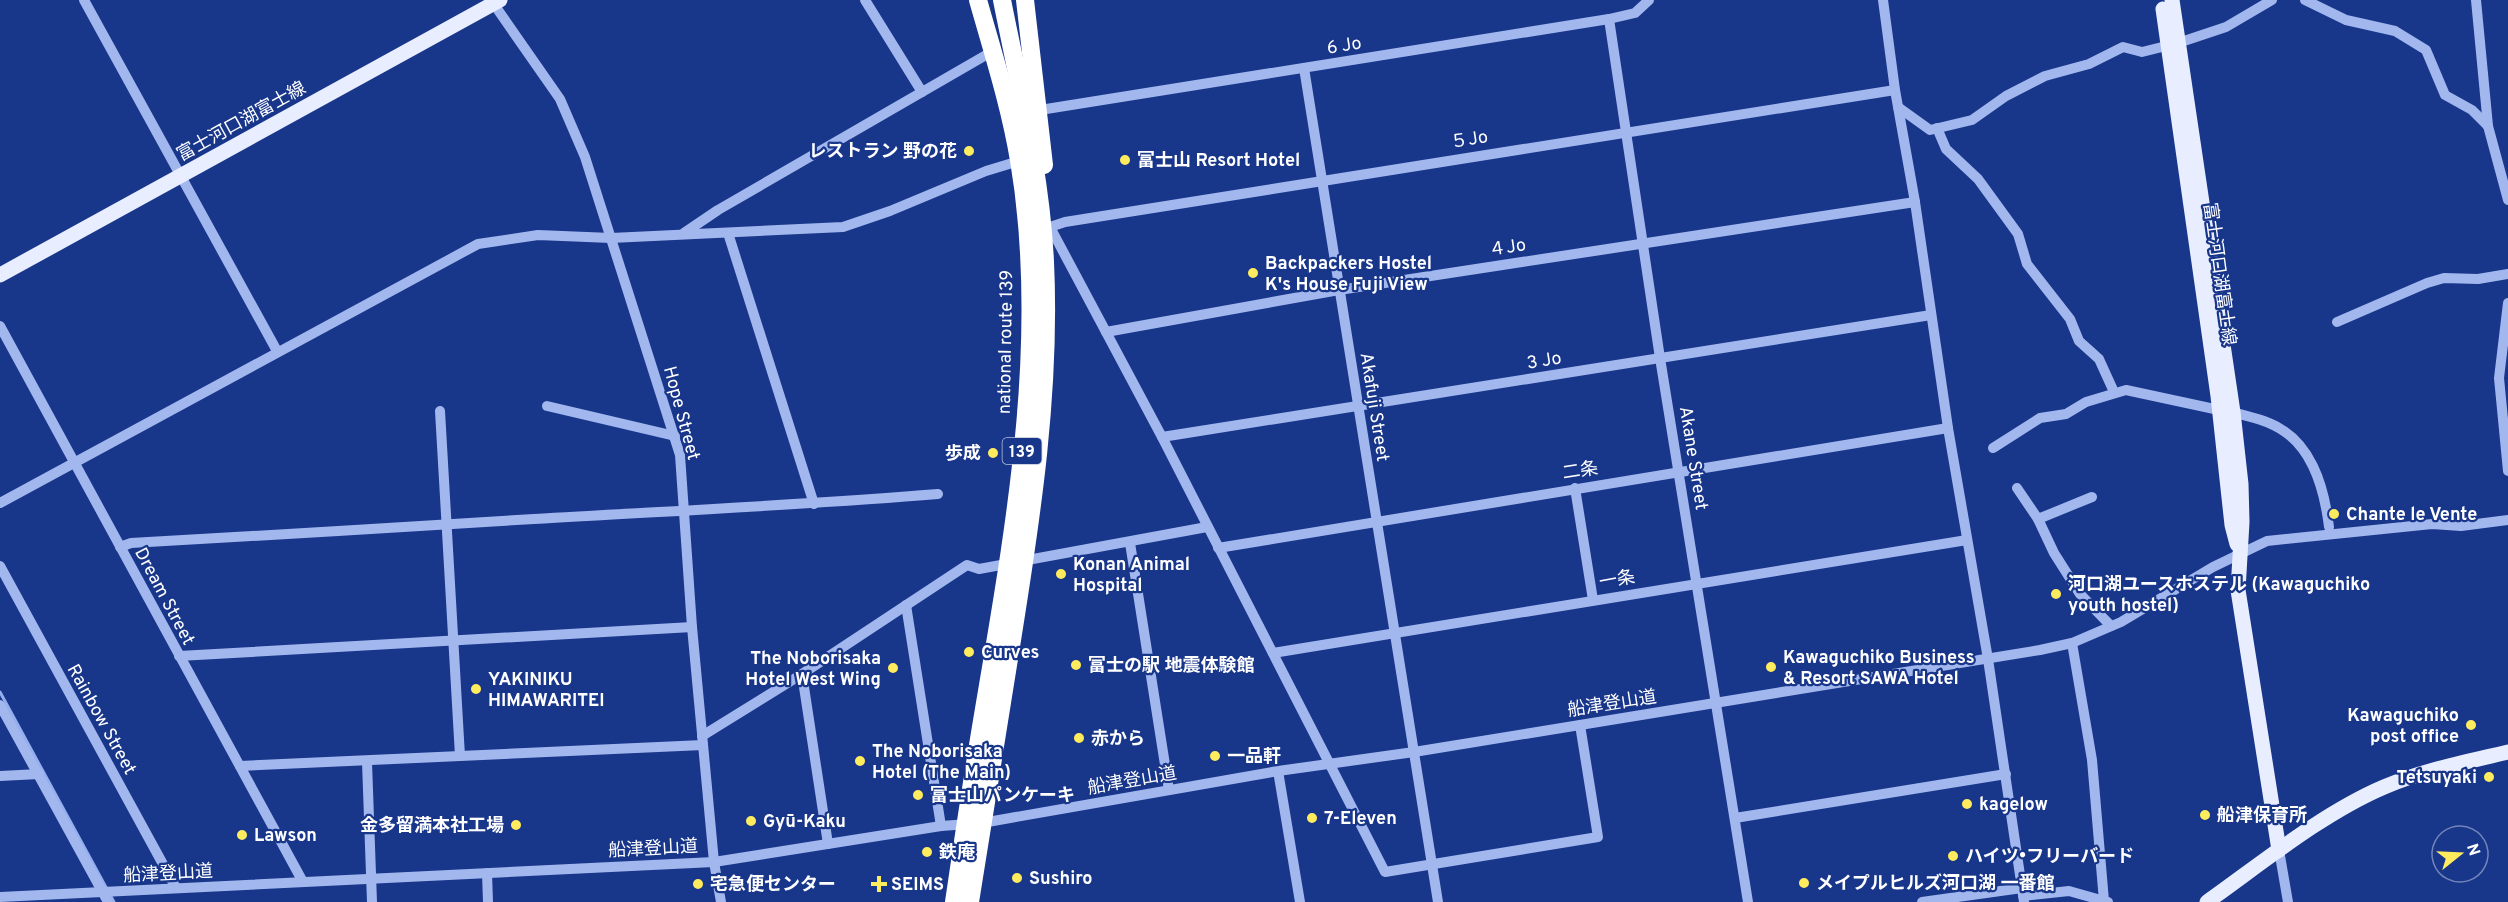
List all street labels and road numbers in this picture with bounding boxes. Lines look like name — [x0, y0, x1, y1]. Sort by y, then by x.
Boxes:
street label: 6 Jo — [1325, 32, 1363, 61]
street label: 富士河口湖富士線 — [173, 77, 310, 167]
street label: ５Jo — [1449, 126, 1490, 155]
street label: 富士河口湖富士線 — [2197, 201, 2240, 347]
street label: ４Jo — [1487, 234, 1528, 263]
street label: national route 139 — [994, 270, 1019, 414]
street label: 3 Jo — [1525, 347, 1563, 376]
street label: Akafuji Street — [1354, 351, 1393, 463]
street label: Hope Street — [657, 364, 704, 463]
street label: Akane Street — [1673, 405, 1712, 512]
road number: 139 — [1002, 438, 1042, 464]
street label: 二条 — [1561, 457, 1600, 486]
street label: Dream Street — [128, 544, 199, 649]
street label: 一条 — [1598, 566, 1637, 595]
street label: Rainbow Street — [61, 660, 141, 779]
street label: 船津登山道 — [1566, 686, 1658, 723]
street label: 船津登山道 — [1086, 762, 1179, 801]
street label: 船津登山道 — [608, 836, 699, 863]
street label: 船津登山道 — [123, 861, 214, 888]

